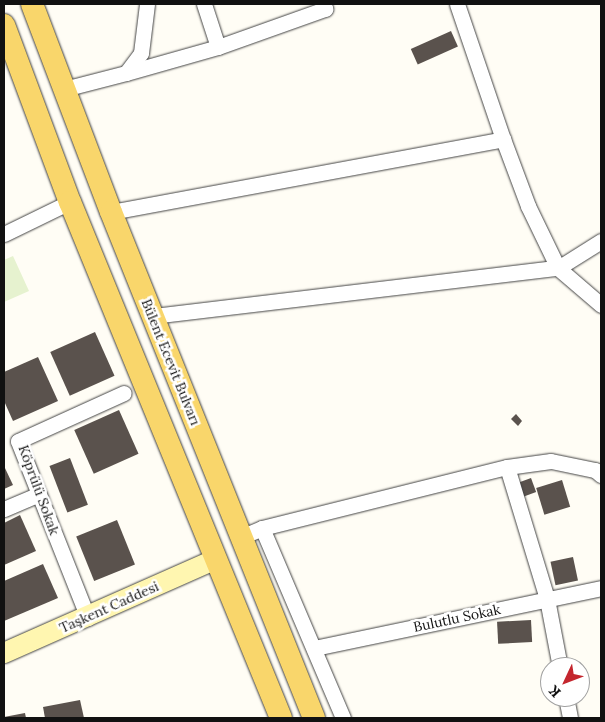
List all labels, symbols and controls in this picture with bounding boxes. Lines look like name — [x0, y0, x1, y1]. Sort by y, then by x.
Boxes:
street label: Bülent Ecevit Bulvarı — [138, 296, 204, 428]
street label: Köprülü Sokak — [15, 443, 63, 537]
street label: Taşkent Caddesi — [57, 578, 161, 636]
street label: Bulutlu Sokak — [412, 601, 502, 635]
north arrow — [540, 657, 590, 707]
text: K — [545, 682, 565, 701]

